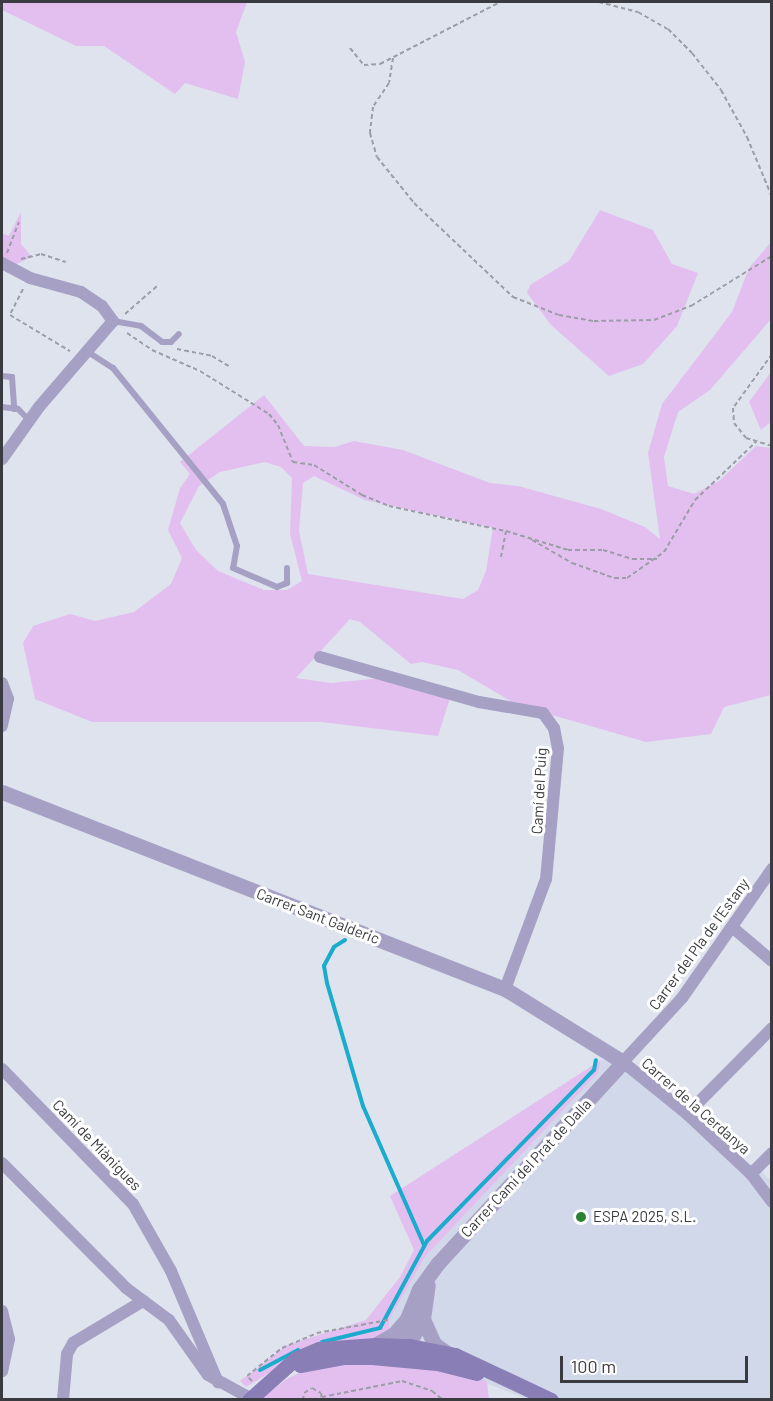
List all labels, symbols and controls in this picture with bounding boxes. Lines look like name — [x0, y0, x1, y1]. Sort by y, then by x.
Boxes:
street label: Camí del Puig — [528, 747, 550, 835]
street label: Carrer del Pla de l'Estany — [645, 875, 753, 1013]
street label: Carrer Sant Galderic — [254, 884, 382, 948]
street label: Carrer de la Cerdanya — [638, 1054, 754, 1158]
street label: Carrer Camí del Prat de Dalla — [457, 1095, 595, 1241]
street label: Camí de Miànigues — [49, 1096, 145, 1194]
place label: ESPA 2025, S.L. — [593, 1208, 696, 1226]
marker: ESPA 2025, S.L. — [574, 1210, 588, 1224]
scale bar — [563, 1344, 750, 1382]
text: 100 m — [571, 1355, 616, 1377]

